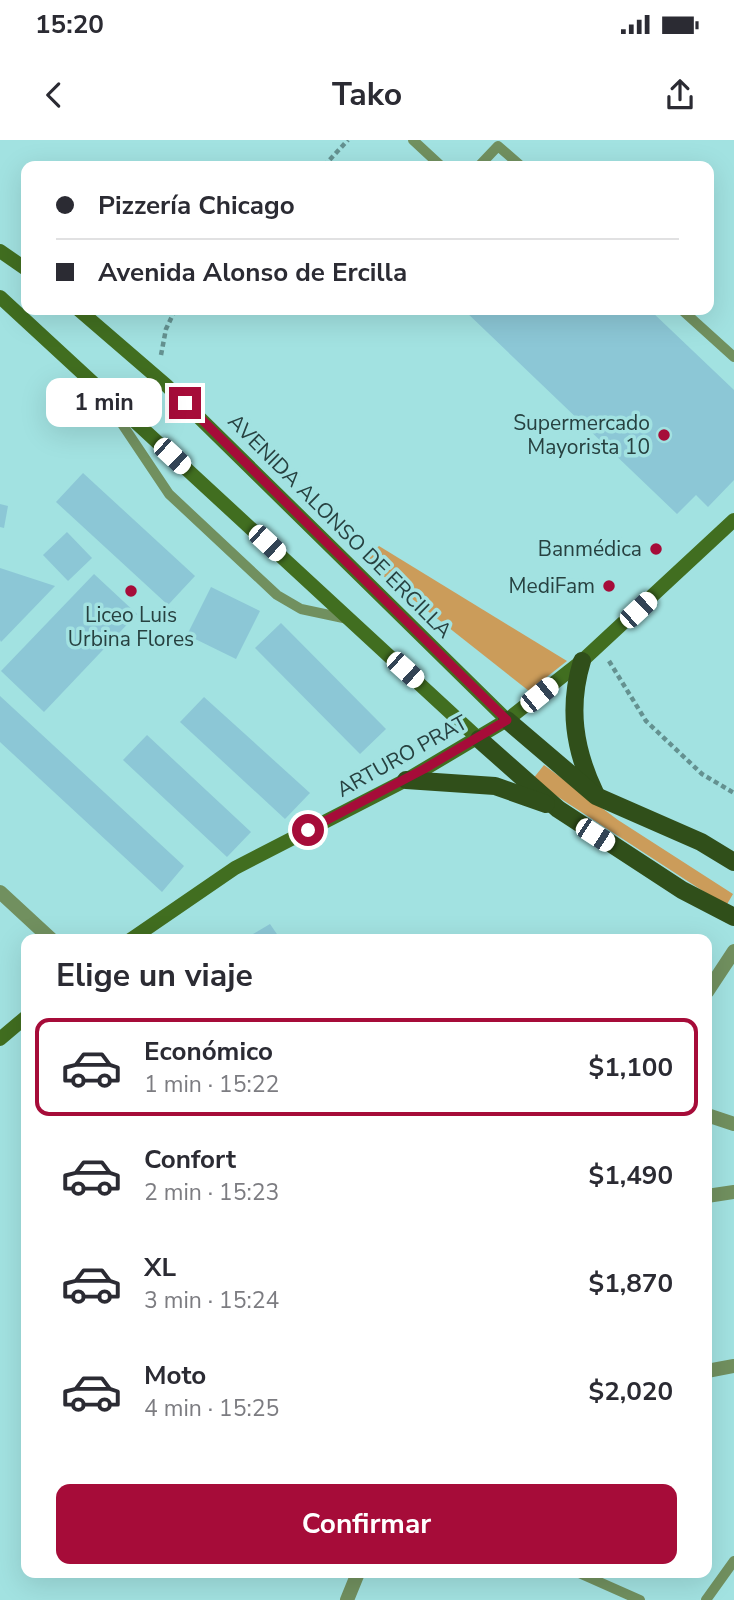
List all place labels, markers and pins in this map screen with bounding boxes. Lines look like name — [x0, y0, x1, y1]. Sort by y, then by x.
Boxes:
place label: Supermercado Mayorista 10 — [513, 409, 650, 461]
marker: Supermercado Mayorista 10 — [656, 427, 672, 443]
place label: Banmédica — [538, 535, 642, 563]
marker: Banmédica — [648, 541, 664, 557]
place label: MediFam — [509, 572, 595, 600]
marker: MediFam — [601, 578, 617, 594]
marker: Liceo Luis Urbina Flores — [123, 583, 139, 599]
place label: Liceo Luis Urbina Flores — [68, 601, 194, 653]

